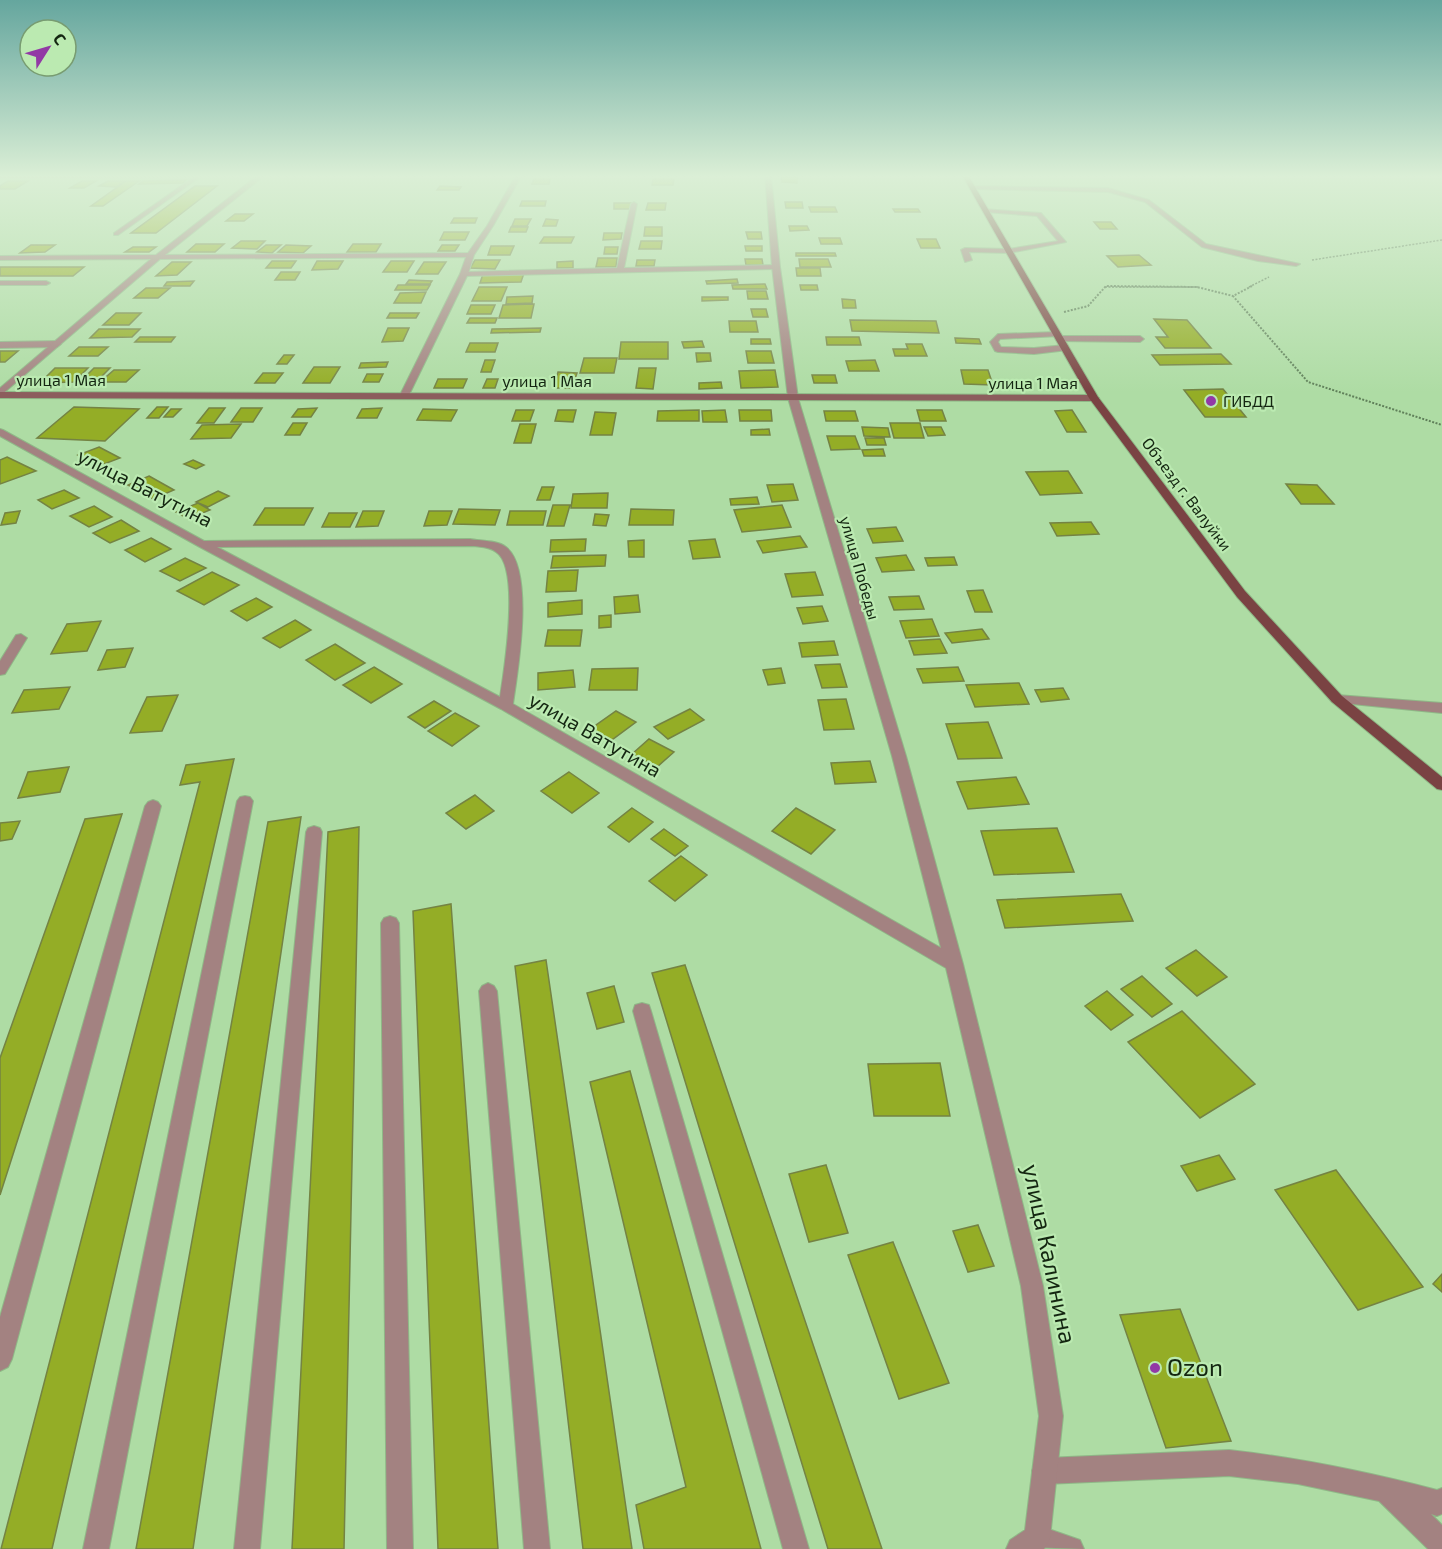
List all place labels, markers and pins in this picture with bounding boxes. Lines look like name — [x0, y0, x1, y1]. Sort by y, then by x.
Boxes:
place label: ГИБДД — [1223, 391, 1274, 410]
marker: ГИБДД — [1204, 394, 1218, 408]
place label: Ozon — [1167, 1352, 1223, 1381]
marker: Ozon — [1148, 1361, 1162, 1375]

